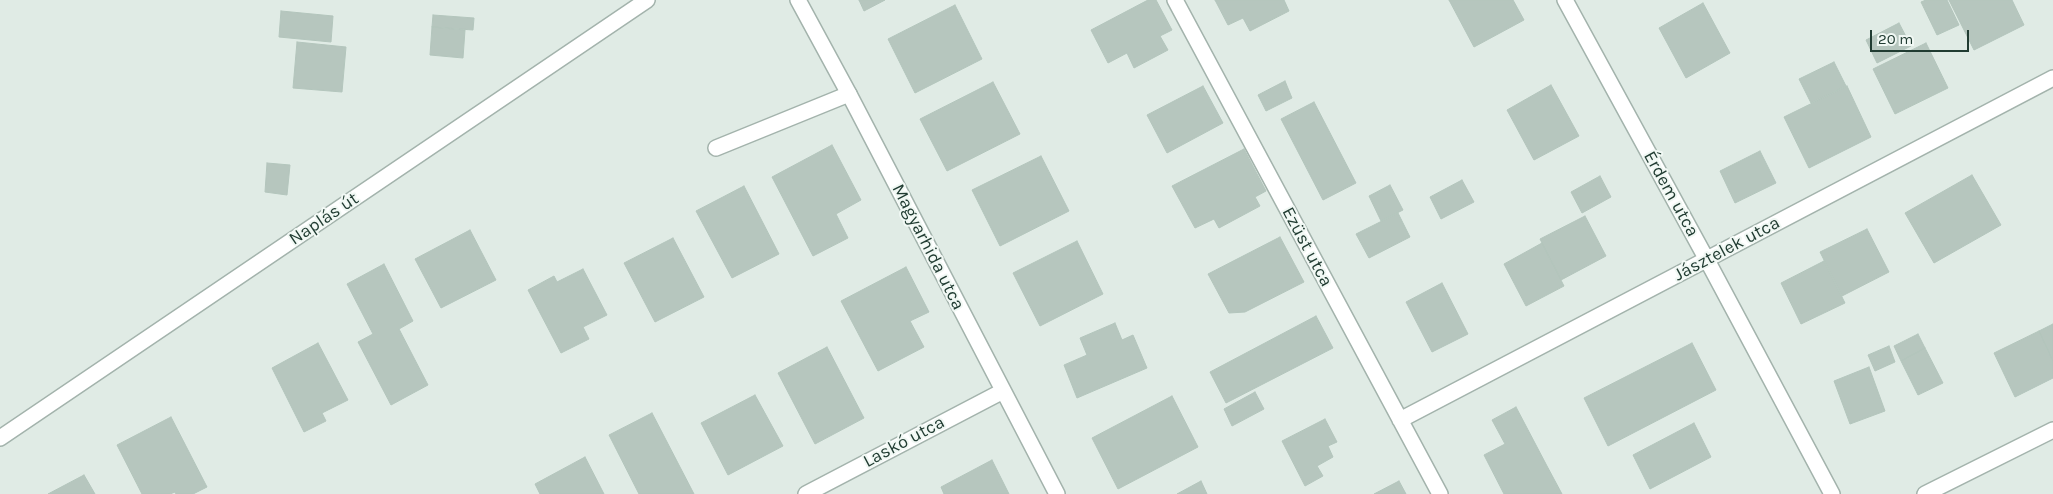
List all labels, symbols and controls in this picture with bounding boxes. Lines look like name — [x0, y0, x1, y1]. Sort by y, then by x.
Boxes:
scale bar — [1873, 20, 1972, 52]
text: 20 m — [1878, 30, 1913, 48]
street label: Érdem utca — [1639, 147, 1703, 241]
street label: Magyarhida utca — [887, 180, 969, 314]
street label: Naplás út — [285, 188, 363, 250]
street label: Ezüst utca — [1277, 204, 1337, 290]
street label: Jásztelek utca — [1670, 212, 1784, 286]
street label: Laskó utca — [860, 412, 948, 472]

